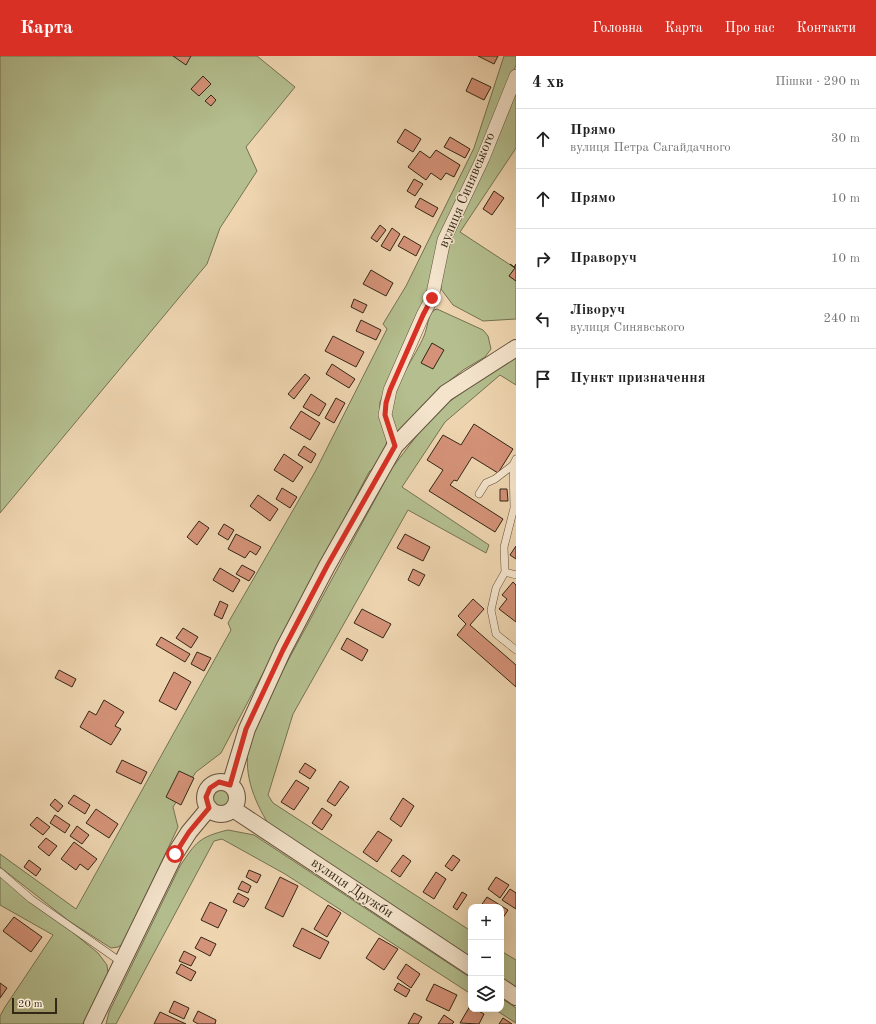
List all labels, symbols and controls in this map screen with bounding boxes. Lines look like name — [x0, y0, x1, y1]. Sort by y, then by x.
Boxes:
text: Карта — [20, 19, 73, 38]
text: Головна — [592, 21, 643, 35]
text: Карта — [665, 21, 703, 35]
text: Про нас — [725, 21, 775, 35]
text: Контакти — [797, 21, 856, 35]
text: 4 хв — [532, 74, 564, 91]
text: Пішки · 290 m — [775, 75, 860, 88]
text: Прямо — [570, 123, 616, 138]
icon: ahead — [532, 128, 554, 150]
street label: вулиця Синявського — [436, 130, 498, 250]
text: 30 m — [831, 132, 860, 145]
text: вулиця Петра Сагайдачного — [570, 141, 731, 154]
icon: ahead — [532, 188, 554, 210]
text: Прямо — [570, 191, 616, 206]
text: 10 m — [831, 192, 860, 205]
icon: right — [532, 248, 554, 270]
text: Праворуч — [570, 251, 637, 266]
text: 10 m — [831, 252, 860, 265]
route end — [423, 289, 441, 307]
text: Ліворуч — [570, 303, 625, 318]
icon: left — [532, 308, 554, 330]
text: 240 m — [823, 312, 860, 325]
text: вулиця Синявського — [570, 321, 685, 334]
icon: arrive — [532, 368, 554, 390]
text: Пункт призначення — [570, 371, 706, 386]
route start — [166, 845, 184, 863]
street label: вулиця Дружби — [308, 855, 396, 921]
map controls — [468, 904, 504, 1012]
button: + — [468, 904, 504, 940]
button: − — [468, 940, 504, 976]
button: layers — [468, 976, 504, 1012]
scale bar — [12, 996, 57, 1015]
text: 20 m — [18, 999, 43, 1010]

